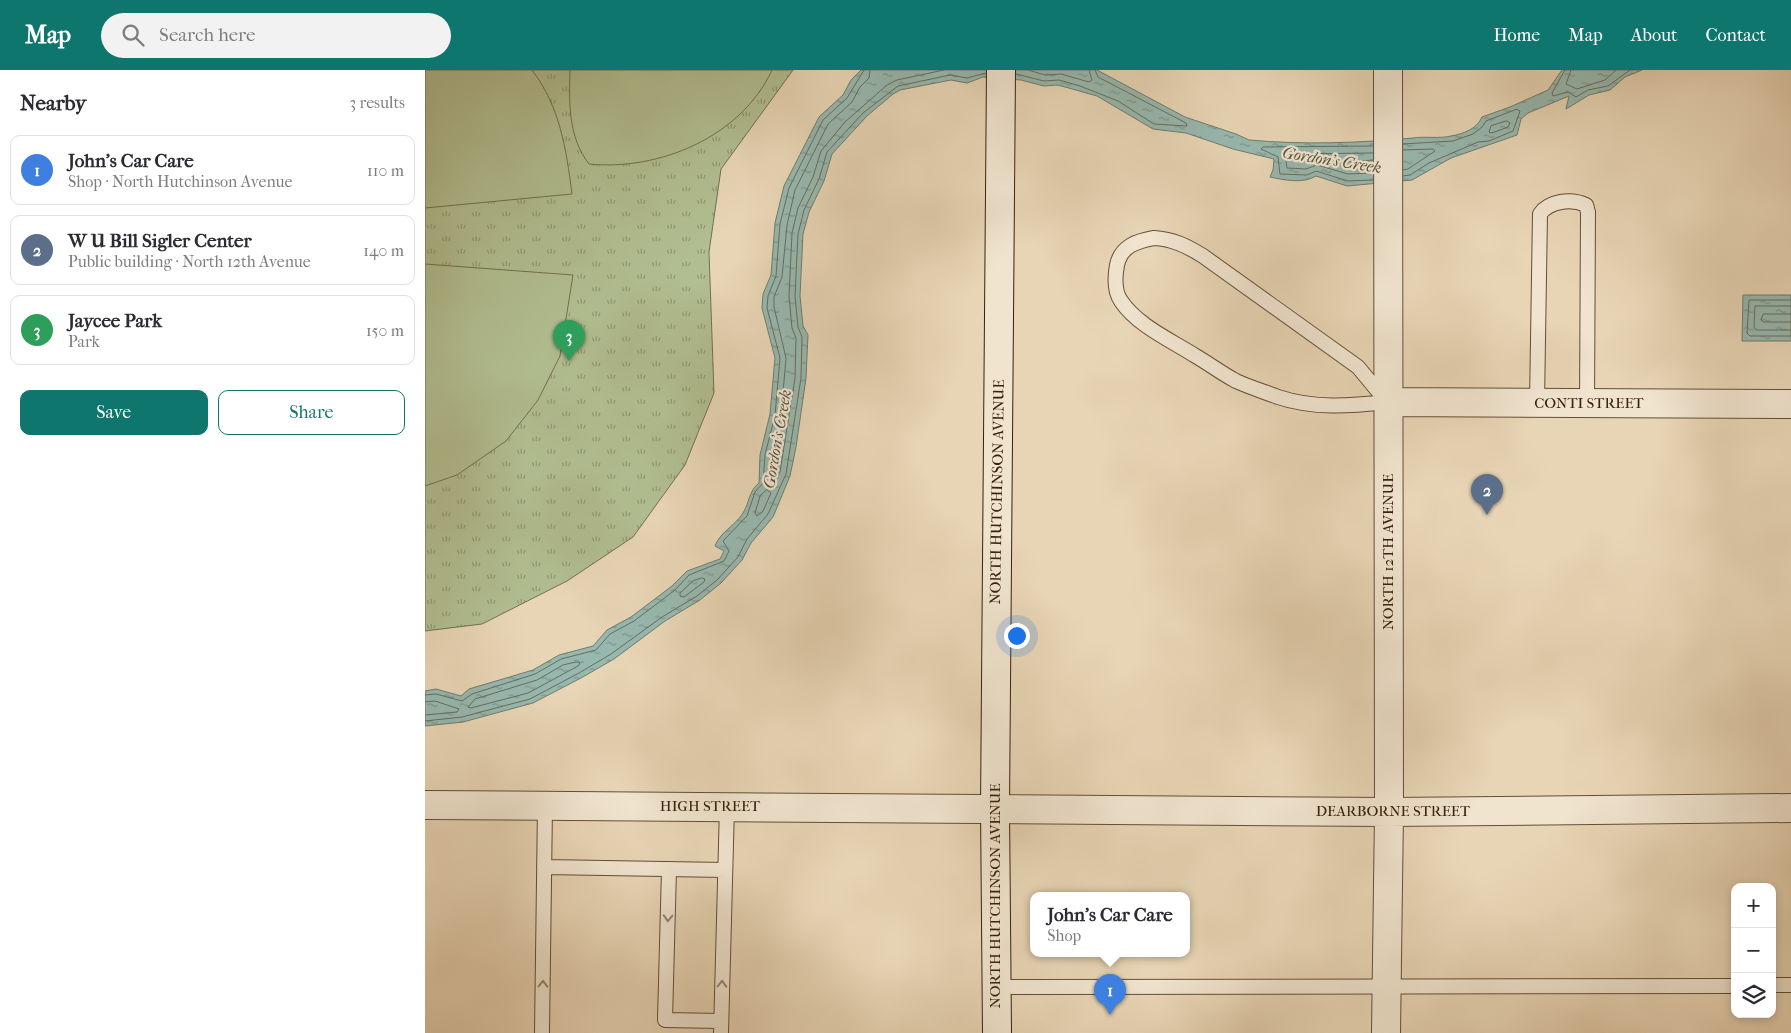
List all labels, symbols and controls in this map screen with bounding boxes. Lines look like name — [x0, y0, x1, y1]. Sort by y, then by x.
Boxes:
search box — [101, 13, 451, 58]
text: Map — [25, 21, 71, 49]
icon: search — [119, 21, 147, 49]
text: Search here — [159, 24, 255, 46]
text: Home — [1493, 25, 1540, 46]
text: Map — [1568, 25, 1603, 46]
text: About — [1631, 25, 1677, 46]
text: Contact — [1705, 25, 1766, 46]
text: Nearby — [20, 91, 86, 115]
text: 3 results — [349, 93, 405, 112]
water label: Gordon's Creek — [1281, 143, 1383, 177]
text: John's Car Care — [68, 150, 194, 172]
text: 1 — [34, 161, 40, 180]
text: 110 m — [367, 161, 404, 180]
text: Shop · North Hutchinson Avenue — [68, 172, 292, 191]
text: W U Bill Sigler Center — [68, 230, 252, 252]
text: 2 — [33, 241, 41, 260]
text: 140 m — [363, 241, 404, 260]
text: Public building · North 12th Avenue — [68, 252, 311, 271]
text: Jaycee Park — [68, 310, 162, 332]
pin: 3 — [553, 320, 585, 361]
text: 3 — [34, 321, 40, 340]
text: 150 m — [366, 321, 404, 340]
text: Park — [68, 332, 100, 351]
street label: NORTH HUTCHINSON AVENUE — [986, 379, 1008, 605]
water label: Gordon's Creek — [759, 388, 795, 490]
button: Save — [20, 390, 208, 435]
button: Share — [218, 390, 405, 435]
street label: CONTI STREET — [1534, 394, 1645, 412]
street label: NORTH 12TH AVENUE — [1379, 474, 1397, 630]
pin: 2 — [1471, 474, 1503, 515]
your location — [1004, 623, 1030, 649]
street label: NORTH HUTCHINSON AVENUE — [986, 783, 1004, 1009]
street label: HIGH STREET — [660, 797, 761, 815]
street label: DEARBORNE STREET — [1316, 802, 1471, 820]
map controls — [1731, 883, 1776, 1018]
button: + — [1731, 883, 1776, 928]
popup — [1030, 892, 1190, 957]
text: John's Car Care — [1047, 904, 1173, 926]
one-way arrow — [662, 914, 673, 922]
text: Shop — [1047, 926, 1081, 945]
button: − — [1731, 928, 1776, 973]
button: layers — [1731, 973, 1776, 1018]
pin: 1 — [1094, 974, 1126, 1015]
one-way arrow — [538, 980, 548, 988]
one-way arrow — [717, 980, 727, 988]

